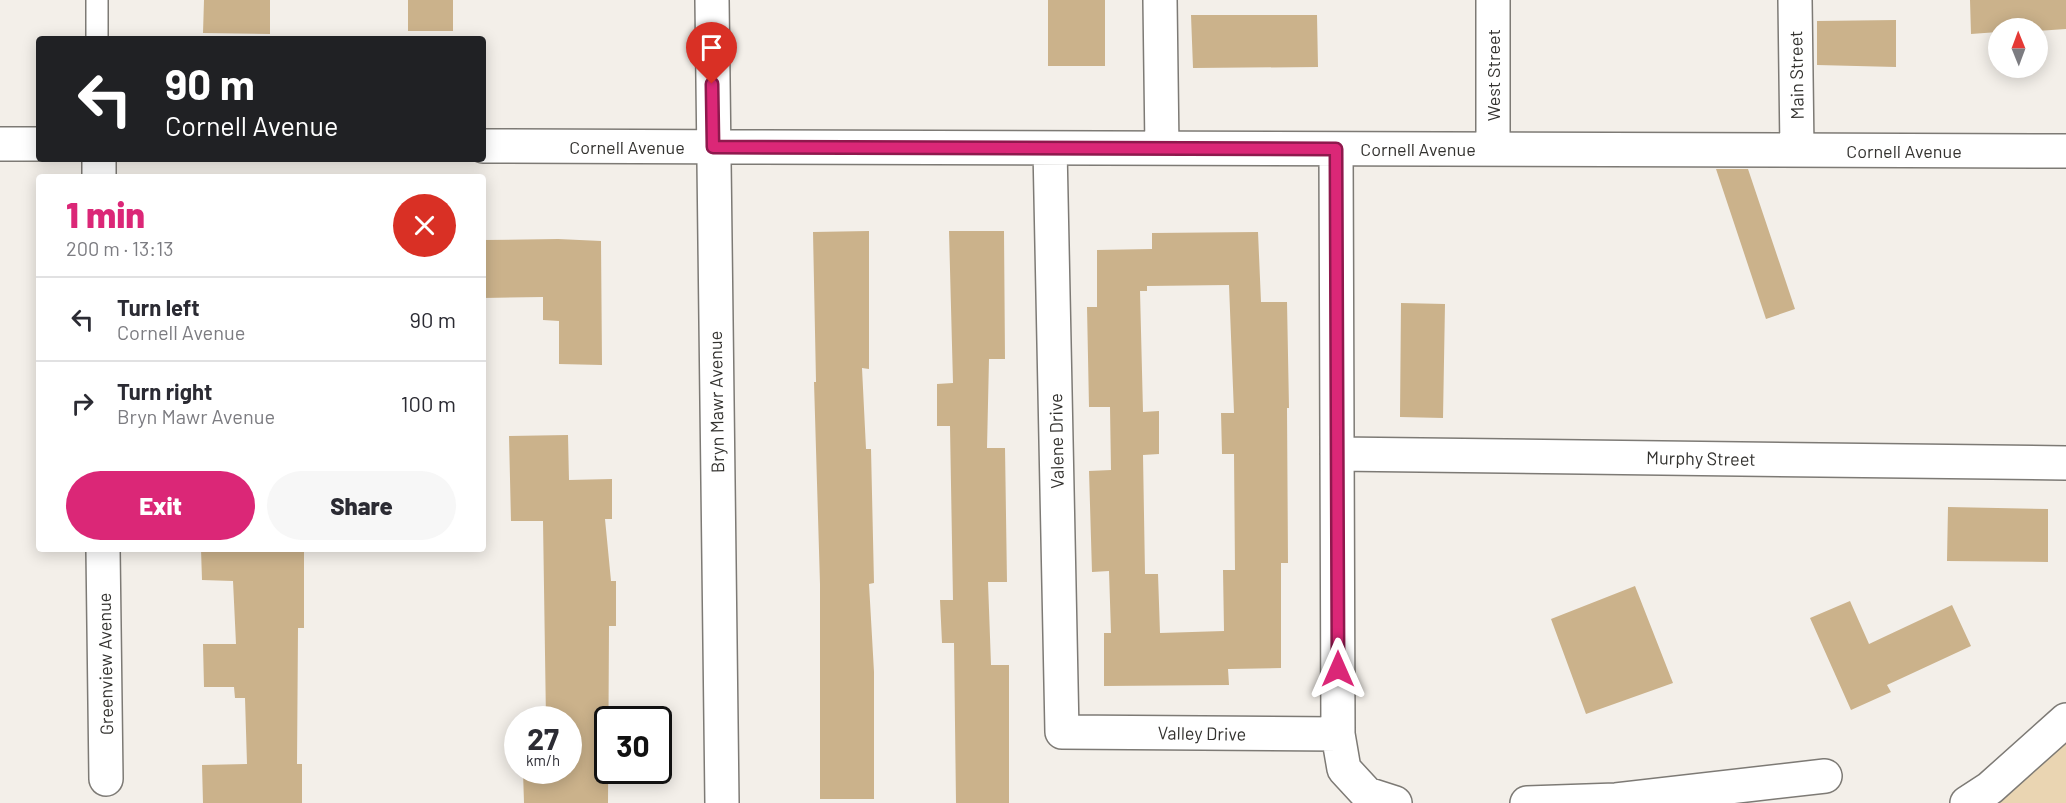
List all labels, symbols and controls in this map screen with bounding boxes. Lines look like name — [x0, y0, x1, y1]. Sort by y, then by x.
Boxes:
north arrow — [1988, 18, 2048, 78]
map controls — [1988, 18, 2048, 78]
pin — [686, 22, 737, 84]
street label: West Street — [1482, 29, 1504, 121]
street label: Main Street — [1784, 30, 1808, 120]
icon: arrive — [695, 31, 728, 64]
text: 90 m — [165, 58, 255, 108]
icon: left — [66, 60, 144, 138]
text: Cornell Avenue — [165, 109, 338, 141]
street label: Cornell Avenue — [569, 136, 685, 158]
street label: Cornell Avenue — [1360, 138, 1476, 160]
street label: Cornell Avenue — [1846, 140, 1962, 162]
text: 1 min — [66, 192, 145, 235]
button: close — [393, 194, 456, 257]
text: 200 m · 13:13 — [66, 236, 173, 260]
text: Turn left — [117, 294, 200, 320]
icon: left — [66, 303, 99, 336]
text: 90 m — [410, 306, 456, 332]
text: Cornell Avenue — [117, 320, 245, 344]
street label: Bryn Mawr Avenue — [704, 331, 728, 473]
text: Turn right — [117, 378, 212, 404]
icon: right — [66, 387, 99, 420]
text: 100 m — [401, 390, 456, 416]
street label: Valene Drive — [1044, 393, 1068, 489]
text: Bryn Mawr Avenue — [117, 404, 275, 428]
street label: Murphy Street — [1646, 446, 1756, 470]
button: Exit — [66, 471, 255, 540]
button: Share — [267, 471, 456, 540]
street label: Greenview Avenue — [93, 593, 117, 735]
position arrow — [1306, 637, 1370, 701]
speed limit sign: 30 — [594, 706, 672, 784]
text: 27 — [527, 720, 559, 756]
street label: Valley Drive — [1158, 721, 1246, 745]
text: km/h — [526, 751, 560, 769]

